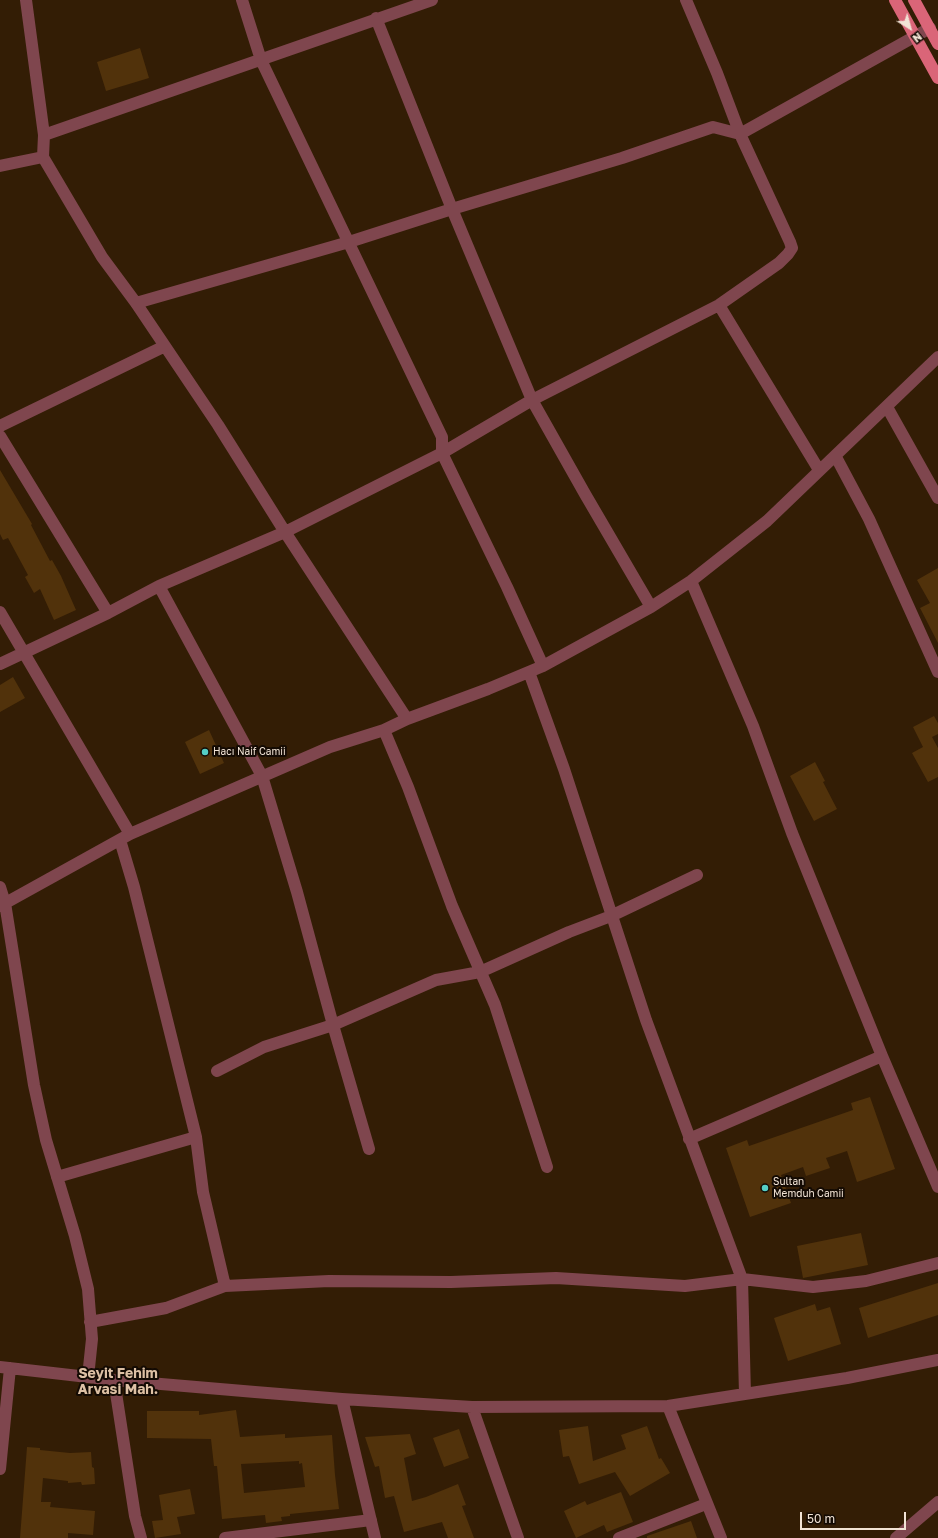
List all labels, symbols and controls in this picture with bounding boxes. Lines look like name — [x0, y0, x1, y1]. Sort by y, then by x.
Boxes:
north arrow — [890, 8, 930, 48]
text: N — [910, 30, 925, 46]
place label: Hacı Naif Camii — [213, 746, 286, 758]
marker: Hacı Naif Camii — [200, 747, 210, 757]
place label: Sultan Memduh Camii — [773, 1176, 844, 1200]
marker: Sultan Memduh Camii — [760, 1183, 770, 1193]
district label: Seyit Fehim Arvasi Mah. — [78, 1366, 158, 1398]
scale bar — [802, 1504, 908, 1530]
text: 50 m — [807, 1511, 835, 1526]

